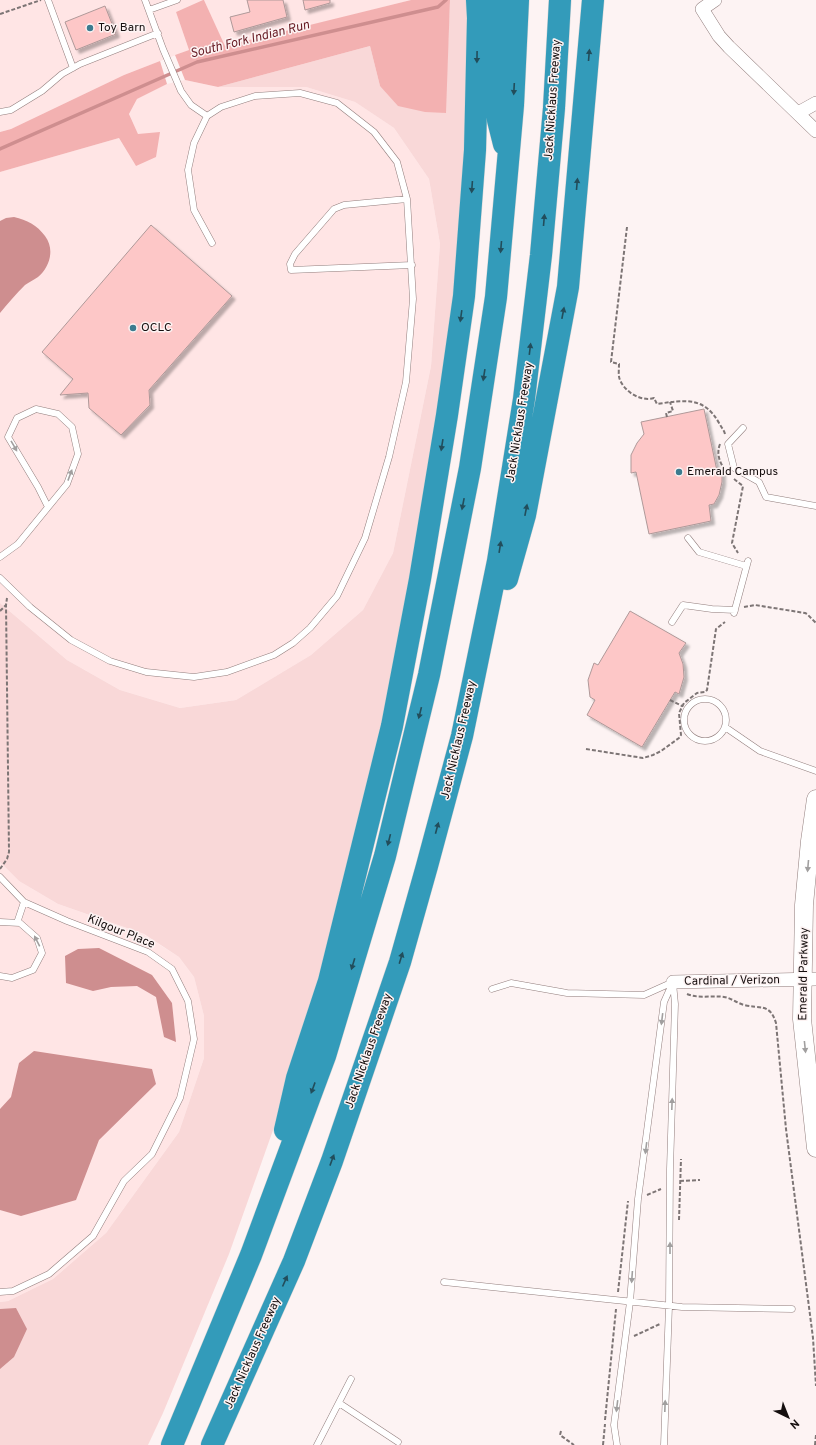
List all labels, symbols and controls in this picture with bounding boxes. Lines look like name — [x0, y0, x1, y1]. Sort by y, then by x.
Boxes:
water label: South Fork Indian Run — [189, 17, 311, 63]
place label: Toy Barn — [98, 20, 146, 36]
marker: Toy Barn — [85, 23, 95, 33]
street label: Jack Nicklaus Freeway — [541, 39, 565, 161]
one-way arrow — [585, 49, 592, 61]
one-way arrow — [474, 51, 480, 64]
one-way arrow — [511, 83, 517, 96]
one-way arrow — [574, 178, 581, 190]
one-way arrow — [469, 181, 475, 193]
one-way arrow — [541, 214, 548, 226]
one-way arrow — [498, 241, 504, 253]
one-way arrow — [561, 307, 567, 319]
one-way arrow — [458, 310, 464, 322]
place label: OCLC — [141, 320, 172, 336]
marker: OCLC — [128, 323, 138, 333]
one-way arrow — [527, 343, 534, 355]
street label: Jack Nicklaus Freeway — [503, 361, 537, 483]
one-way arrow — [481, 369, 487, 382]
one-way arrow — [439, 439, 445, 451]
one-way arrow — [10, 440, 17, 452]
place label: Emerald Campus — [687, 464, 778, 480]
marker: Emerald Campus — [674, 467, 684, 477]
one-way arrow — [67, 469, 73, 481]
one-way arrow — [460, 498, 466, 510]
one-way arrow — [523, 504, 529, 516]
one-way arrow — [497, 540, 503, 553]
street label: Jack Nicklaus Freeway — [438, 679, 480, 801]
one-way arrow — [416, 707, 422, 720]
one-way arrow — [434, 822, 440, 834]
one-way arrow — [386, 834, 392, 846]
one-way arrow — [804, 860, 811, 872]
street label: Kilgour Place — [85, 911, 157, 953]
street label: Emerald Parkway — [795, 927, 813, 1021]
one-way arrow — [34, 935, 40, 947]
one-way arrow — [398, 951, 404, 963]
one-way arrow — [350, 959, 356, 971]
street label: Cardinal / Verizon — [684, 972, 780, 990]
street label: Jack Nicklaus Freeway — [342, 991, 396, 1111]
one-way arrow — [659, 1013, 665, 1025]
one-way arrow — [802, 1040, 808, 1053]
one-way arrow — [309, 1083, 315, 1095]
one-way arrow — [669, 1098, 676, 1110]
one-way arrow — [642, 1142, 649, 1154]
one-way arrow — [329, 1154, 335, 1166]
one-way arrow — [667, 1241, 673, 1254]
one-way arrow — [629, 1271, 636, 1283]
one-way arrow — [282, 1275, 288, 1287]
street label: Jack Nicklaus Freeway — [221, 1294, 285, 1412]
north arrow — [768, 1397, 808, 1437]
one-way arrow — [662, 1399, 668, 1412]
one-way arrow — [614, 1400, 620, 1412]
text: N — [786, 1416, 802, 1431]

